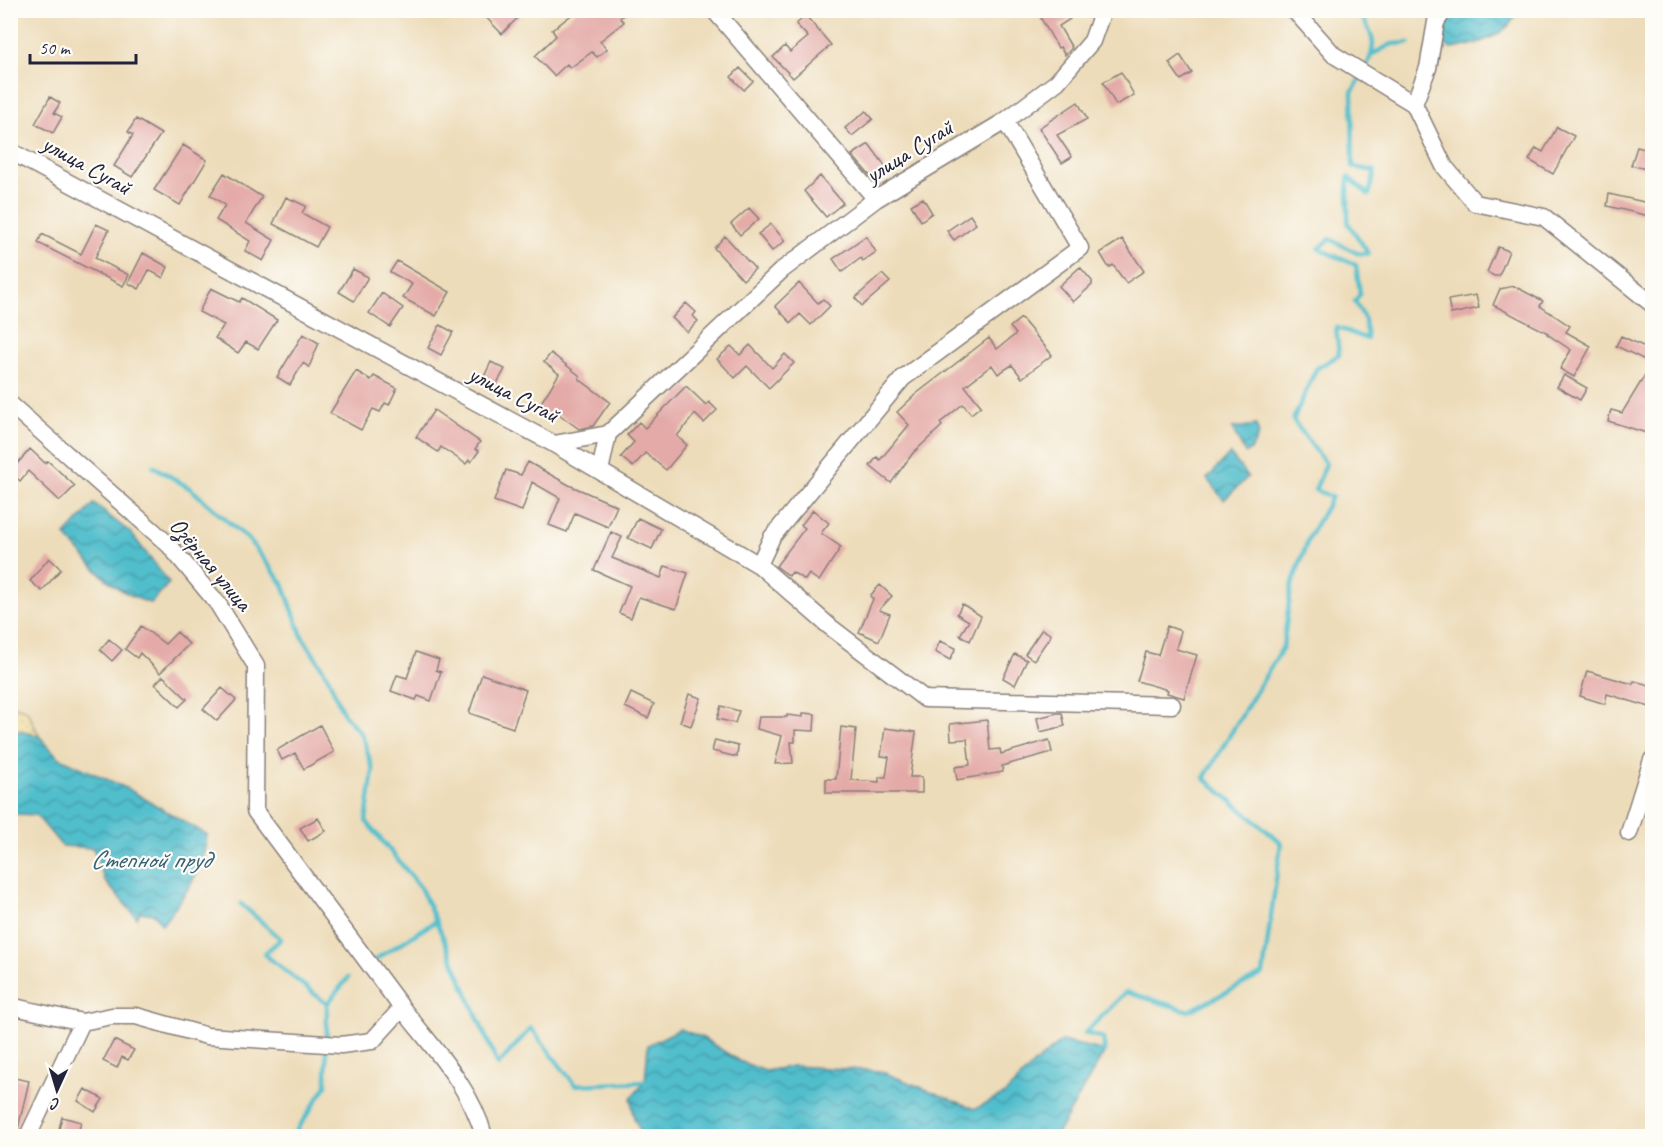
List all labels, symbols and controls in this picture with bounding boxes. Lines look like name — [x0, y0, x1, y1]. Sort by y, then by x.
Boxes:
scale bar — [30, 27, 136, 65]
text: 50 m — [39, 37, 72, 59]
street label: улица Сугай — [858, 111, 960, 191]
street label: улица Сугай — [35, 127, 139, 203]
street label: улица Сугай — [462, 358, 566, 430]
street label: Озёрная улица — [162, 511, 260, 619]
water label: Степной пруд — [90, 843, 215, 876]
north arrow — [27, 1060, 87, 1120]
text: С — [49, 1094, 61, 1114]

